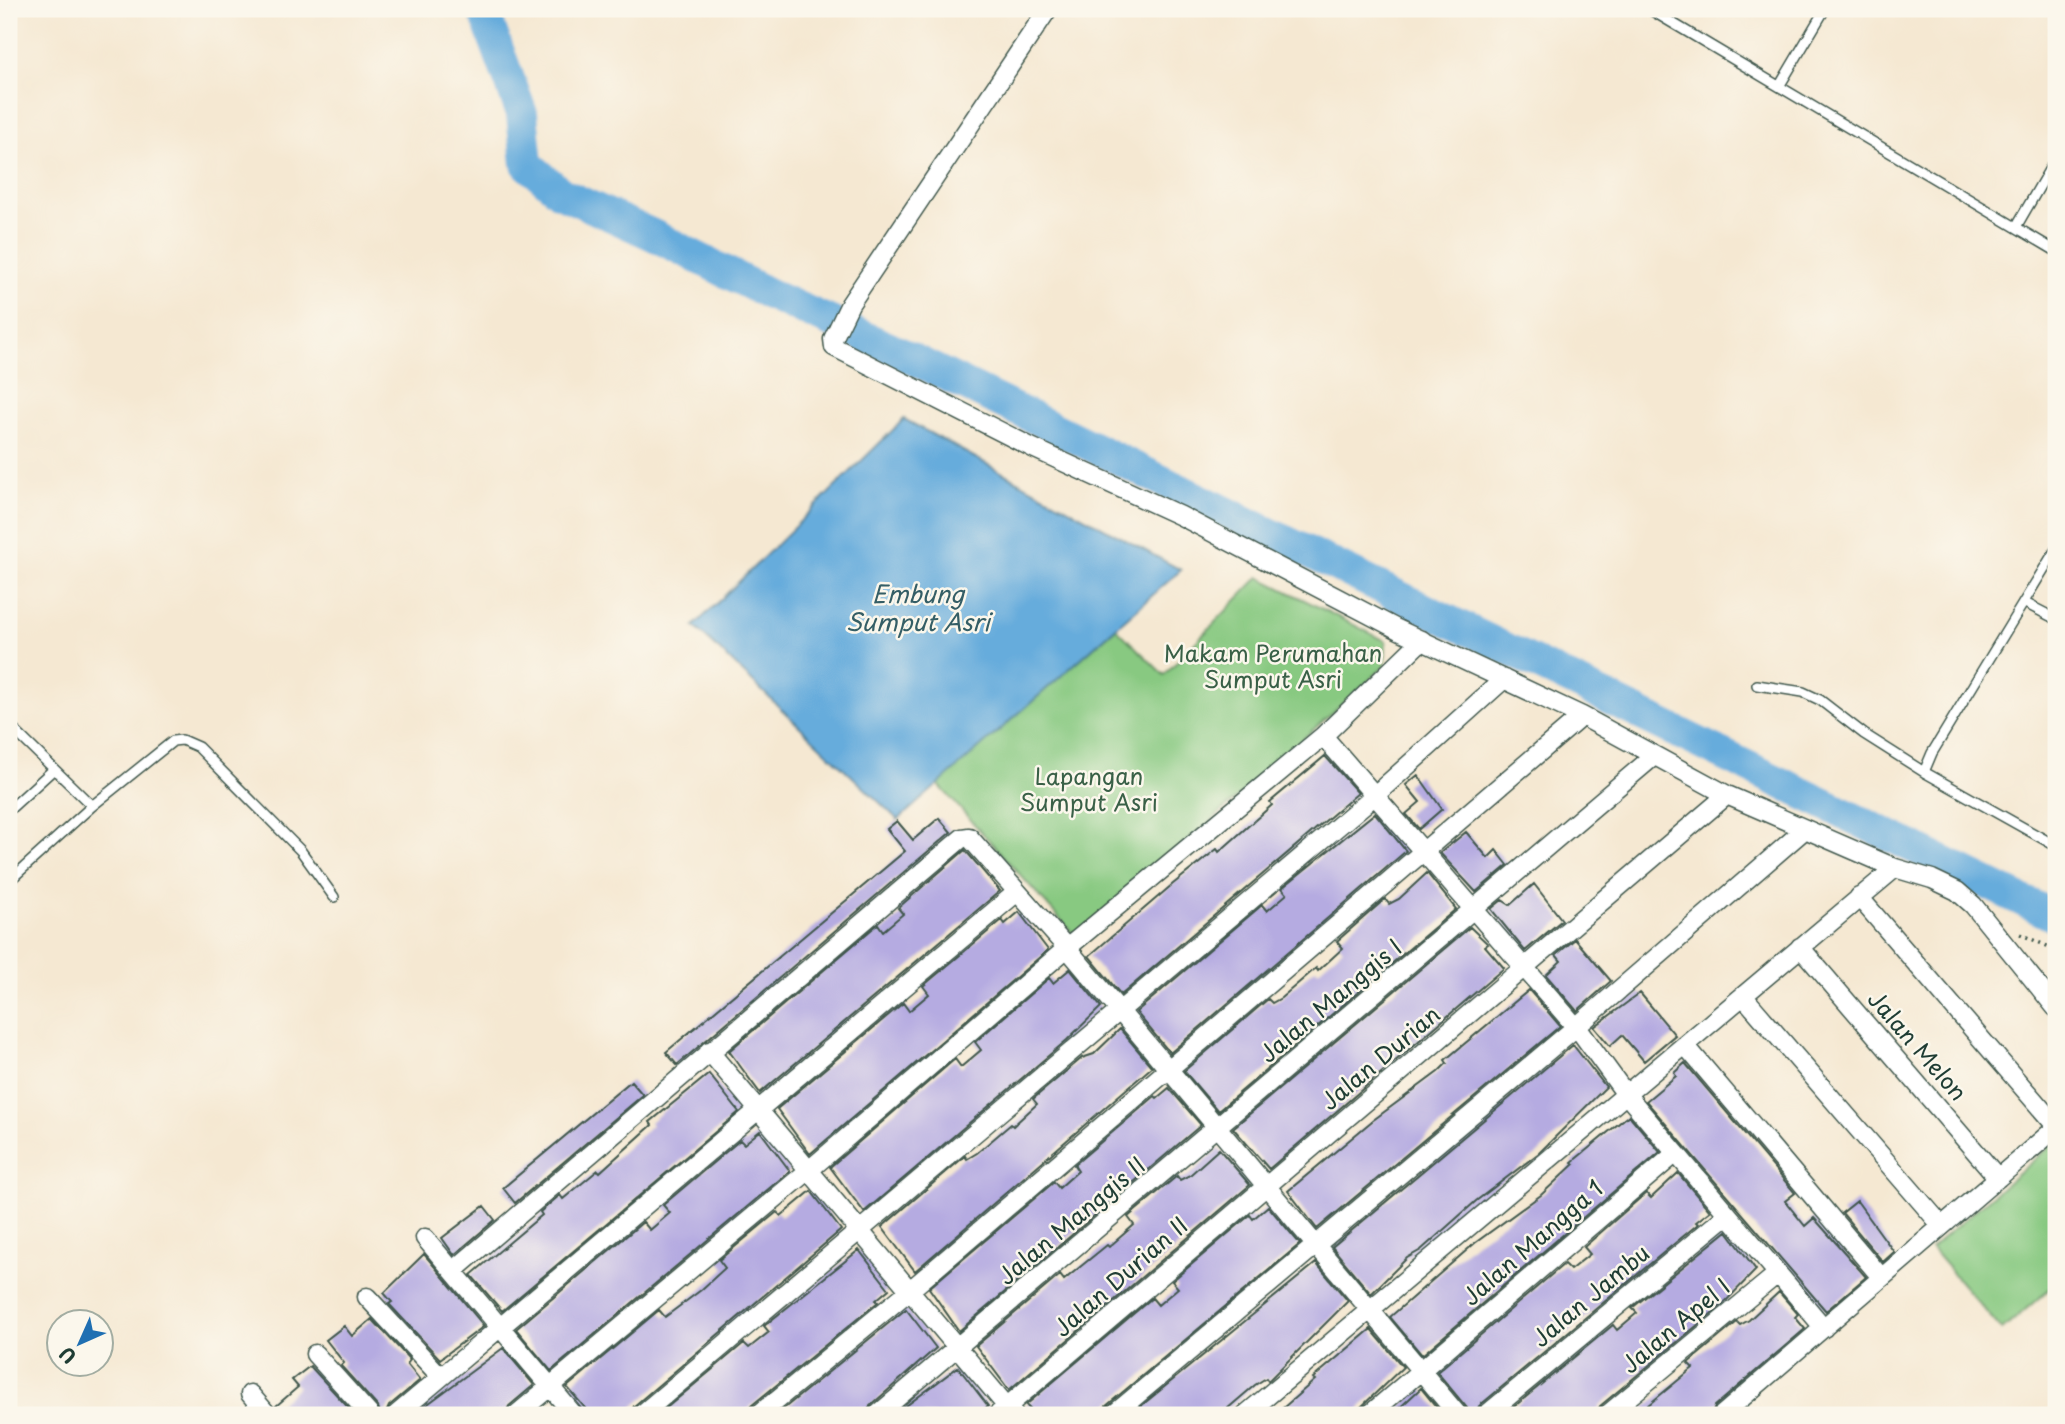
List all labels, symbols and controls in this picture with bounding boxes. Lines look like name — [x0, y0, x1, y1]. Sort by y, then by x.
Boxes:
water label: Embung Sumput Asri — [846, 575, 994, 639]
park label: Makam Perumahan Sumput Asri — [1164, 635, 1382, 696]
park label: Lapangan Sumput Asri — [1020, 758, 1158, 819]
street label: Jalan Manggis I — [1251, 930, 1409, 1070]
street label: Jalan Melon — [1860, 982, 1976, 1108]
street label: Jalan Durian — [1312, 996, 1448, 1118]
street label: Jalan Manggis II — [989, 1147, 1153, 1292]
street label: Jalan Mangga 1 — [1454, 1171, 1610, 1313]
street label: Jalan Durian II — [1045, 1207, 1195, 1344]
street label: Jalan Jambu — [1524, 1235, 1656, 1355]
street label: Jalan Apel I — [1613, 1269, 1737, 1381]
north arrow — [46, 1308, 116, 1378]
text: U — [52, 1341, 82, 1371]

